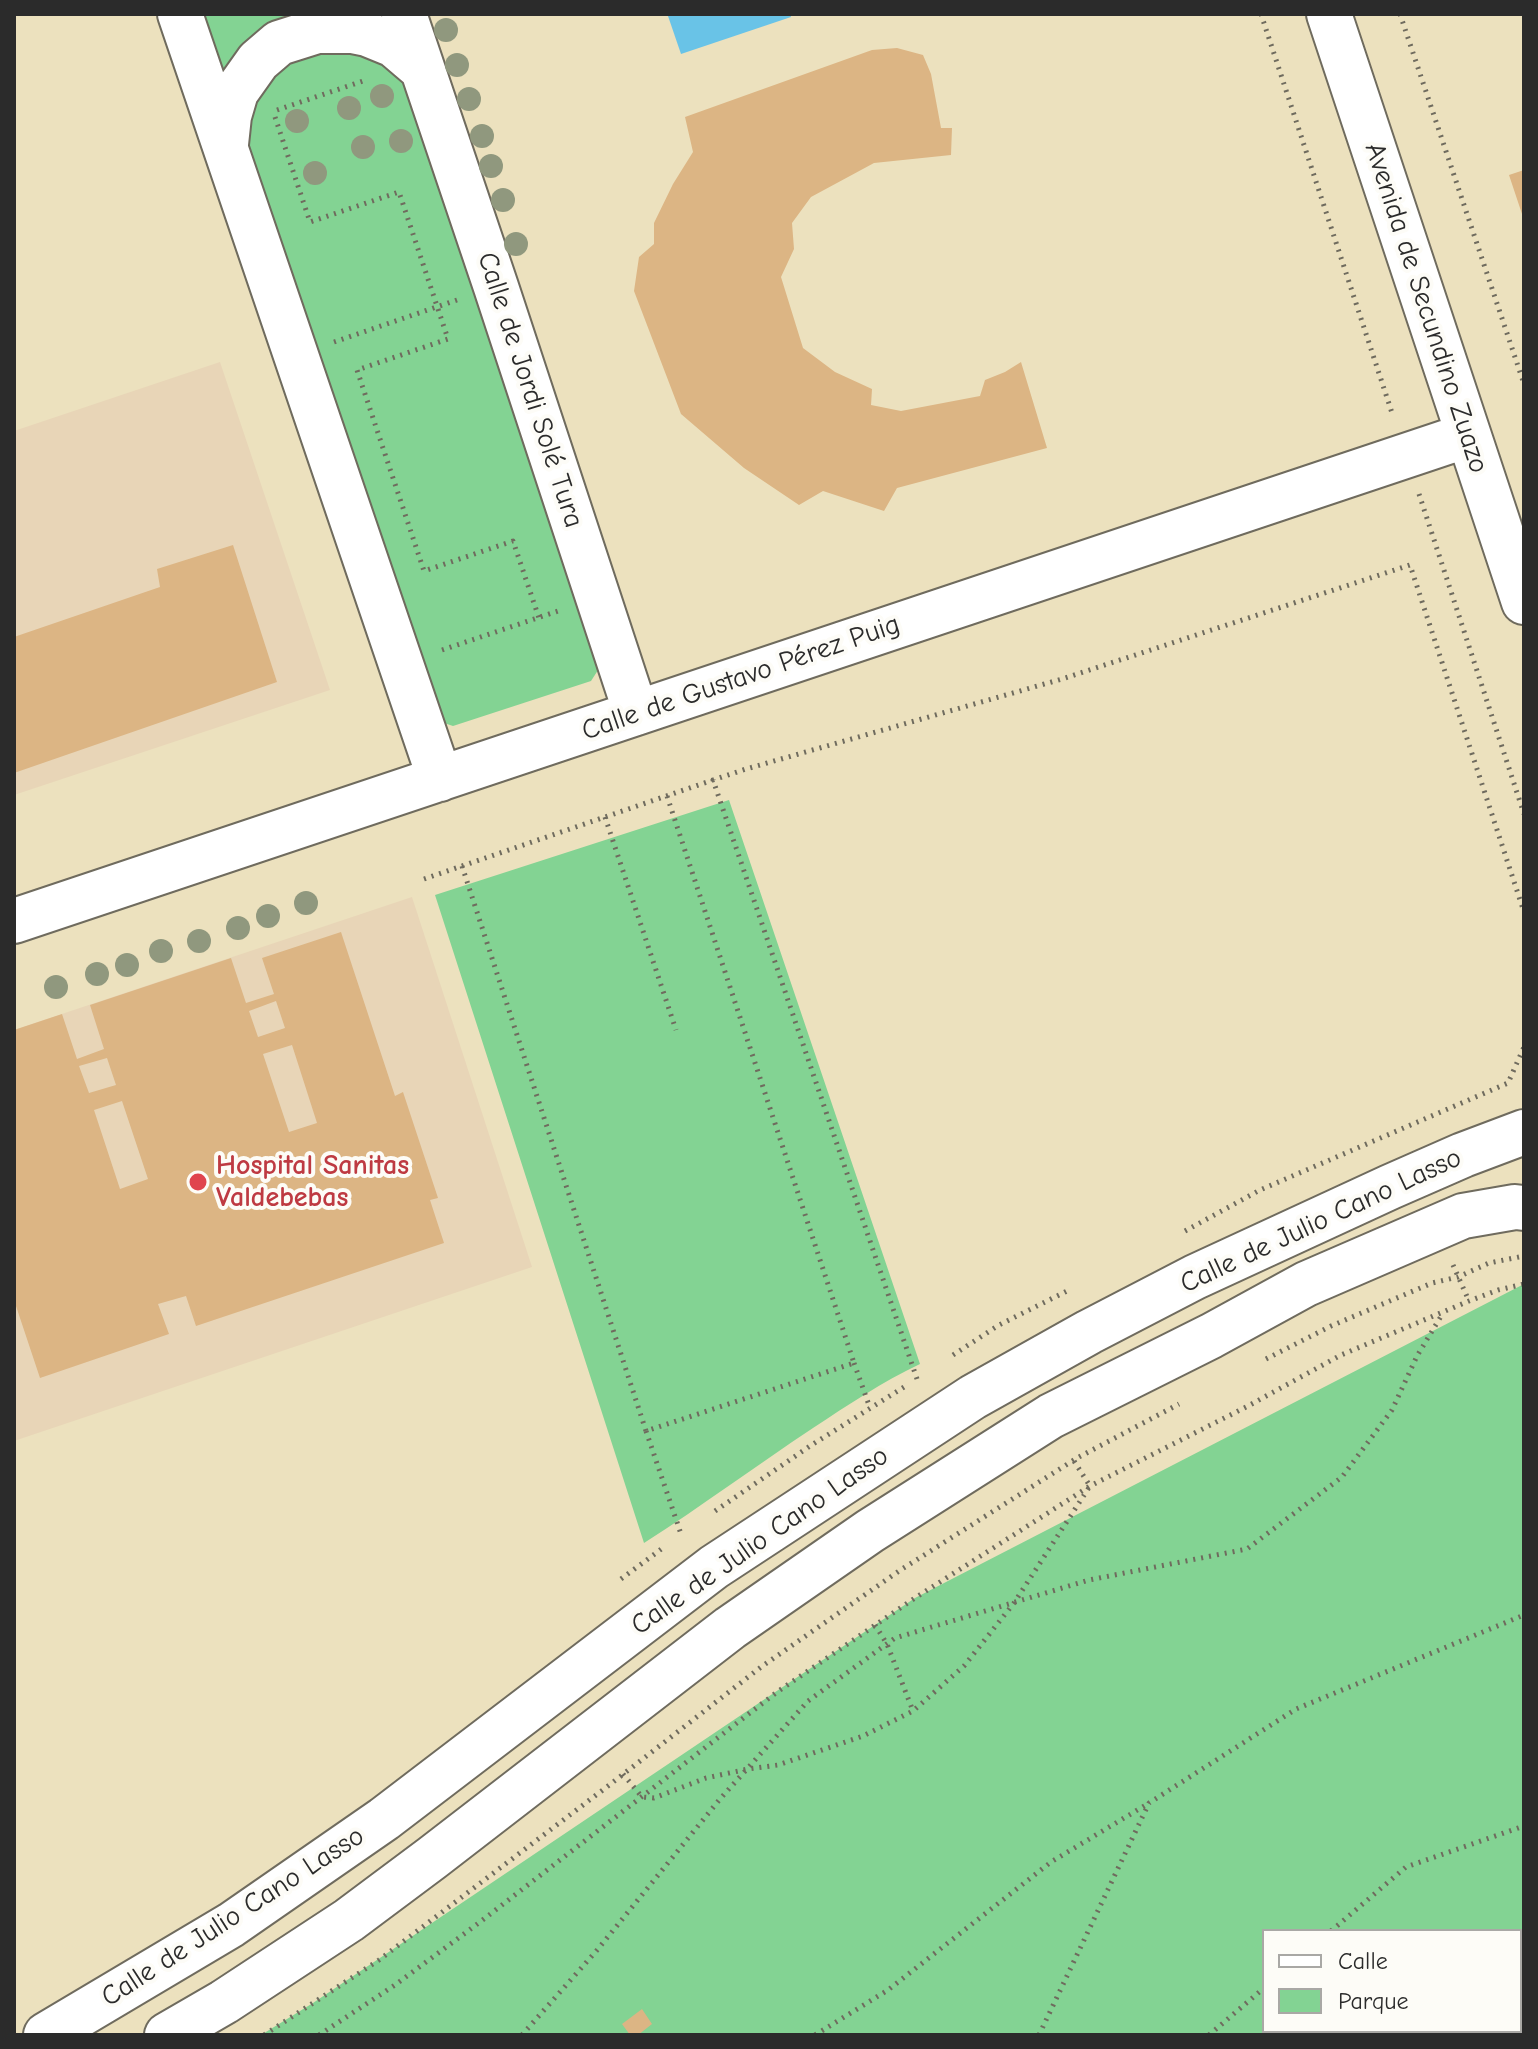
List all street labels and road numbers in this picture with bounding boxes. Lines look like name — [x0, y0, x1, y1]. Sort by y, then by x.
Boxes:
street label: Avenida de Secundino Zuazo — [1357, 139, 1495, 477]
street label: Calle de Jordi Solé Tura — [470, 248, 590, 532]
street label: Calle de Gustavo Pérez Puig — [577, 608, 905, 748]
street label: Calle de Julio Cano Lasso — [1175, 1141, 1467, 1301]
street label: Calle de Julio Cano Lasso — [625, 1439, 895, 1643]
street label: Calle de Julio Cano Lasso — [95, 1819, 371, 2015]

